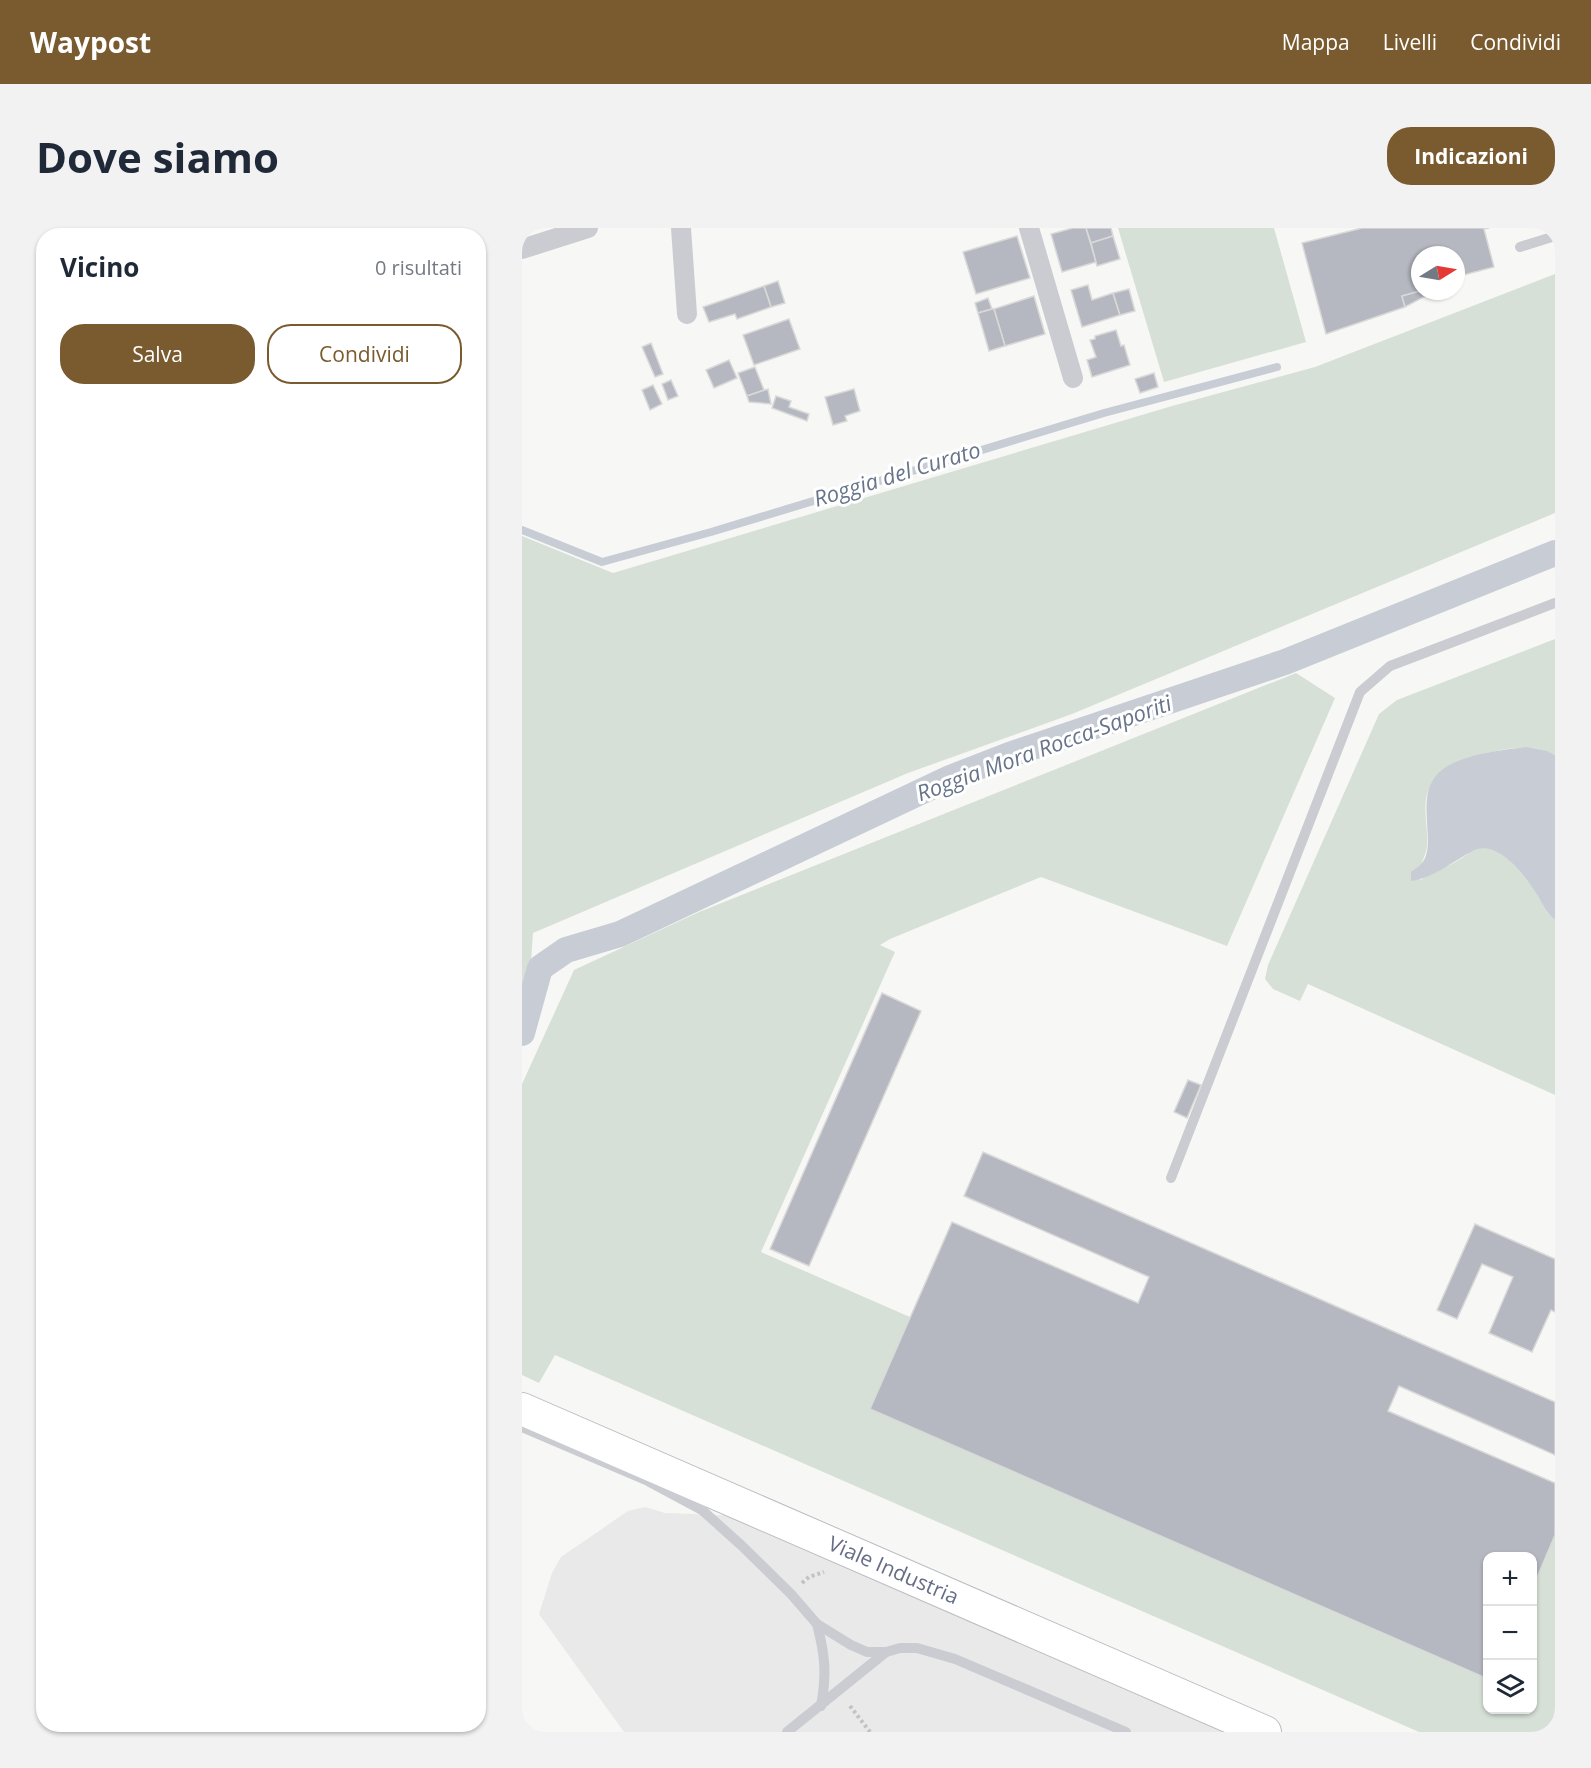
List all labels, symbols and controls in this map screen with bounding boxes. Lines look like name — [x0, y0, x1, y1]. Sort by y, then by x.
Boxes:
text: Waypost — [30, 23, 151, 61]
text: Mappa — [1282, 28, 1350, 56]
text: Livelli — [1383, 28, 1437, 56]
text: Condividi — [1470, 28, 1561, 56]
button: Indicazioni — [1387, 127, 1555, 185]
text: Dove siamo — [36, 128, 279, 185]
north arrow — [1411, 246, 1465, 300]
text: Vicino — [60, 249, 139, 285]
text: 0 risultati — [375, 254, 462, 281]
button: Salva — [60, 324, 255, 384]
button: Condividi — [267, 324, 462, 384]
water label: Roggia del Curato — [810, 433, 984, 513]
water label: Roggia Mora Rocca-Saporiti — [912, 687, 1176, 807]
street label: Viale Industria — [824, 1529, 963, 1610]
map controls — [1483, 1552, 1537, 1714]
button: + — [1483, 1552, 1537, 1606]
button: − — [1483, 1606, 1537, 1660]
button: layers — [1483, 1660, 1537, 1714]

